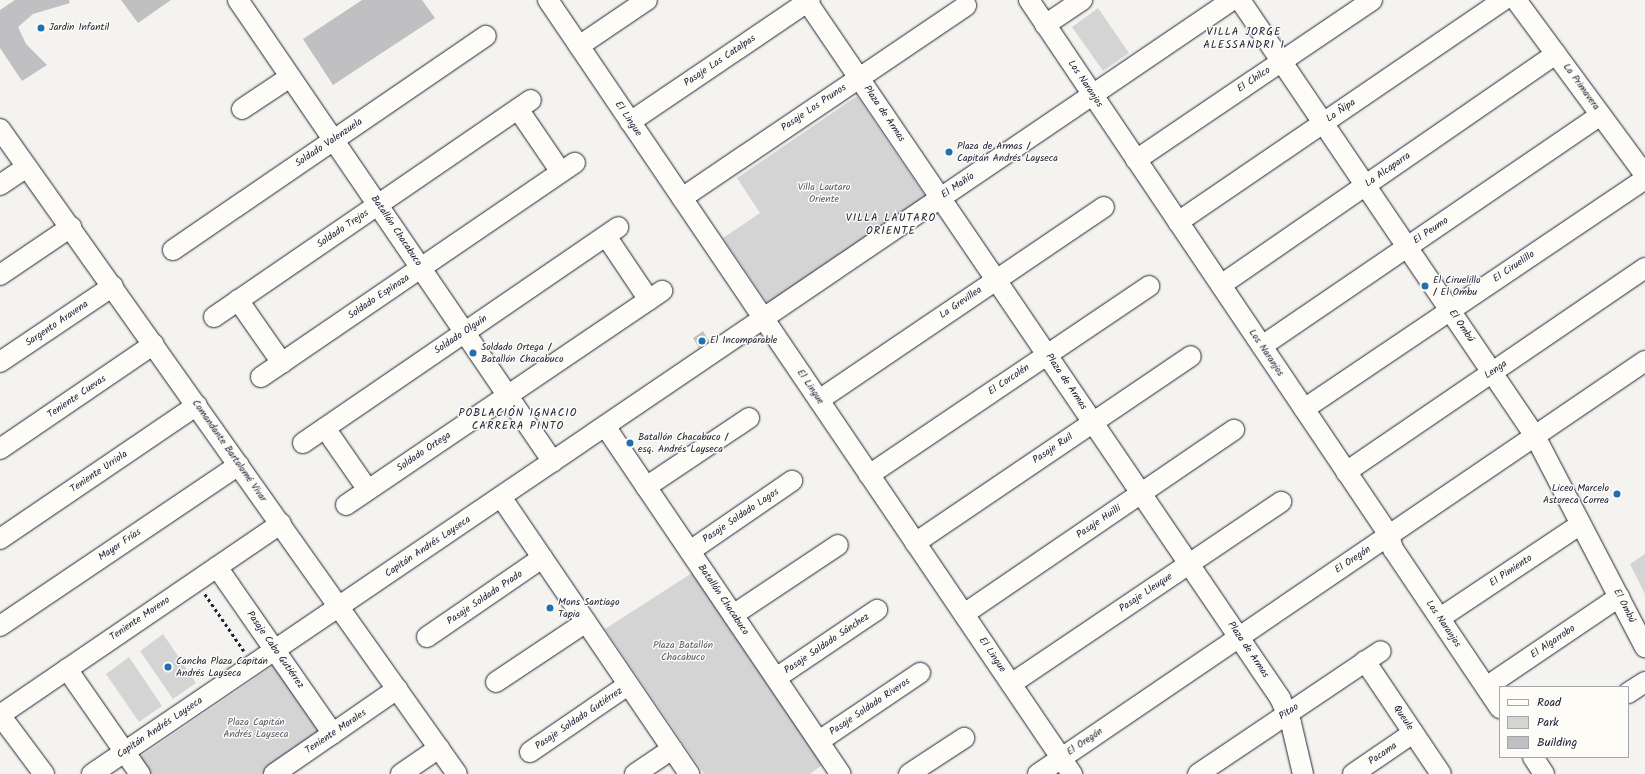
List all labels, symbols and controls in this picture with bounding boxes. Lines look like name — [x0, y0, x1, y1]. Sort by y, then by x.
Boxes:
place label: Jardin Infantil — [49, 22, 109, 34]
marker: Jardin Infantil — [36, 23, 46, 33]
district label: VILLA JORGE ALESSANDRI I — [1203, 26, 1285, 52]
street label: Pasaje Las Catalpas — [682, 33, 758, 89]
street label: Los Naranjos — [1065, 58, 1105, 110]
street label: La Primavera — [1560, 61, 1602, 113]
street label: El Chilco — [1235, 65, 1273, 95]
street label: Pasaje Los Prunos — [779, 82, 849, 134]
street label: Plaza de Armas — [861, 84, 907, 144]
street label: La Ñipa — [1324, 97, 1358, 125]
street label: El Lingue — [612, 99, 644, 139]
street label: Soldado Valenzuela — [293, 116, 365, 170]
place label: Plaza de Armas / Capitán Andrés Layseca — [957, 140, 1058, 164]
marker: Plaza de Armas / Capitán Andrés Layseca — [944, 147, 954, 157]
street label: La Alcaparra — [1363, 150, 1413, 190]
street label: El Mañío — [939, 171, 977, 201]
park label: Villa Lautaro Oriente — [798, 181, 850, 204]
street label: Batallón Chacabuco — [368, 193, 424, 269]
street label: Soldado Trejos — [315, 207, 371, 251]
district label: VILLA LAUTARO ORIENTE — [846, 212, 936, 238]
street label: El Peumo — [1411, 215, 1451, 247]
street label: El Ciruelillo — [1491, 249, 1537, 285]
street label: Soldado Espinoza — [346, 272, 412, 322]
place label: El Ciruelillo / El Ombu — [1433, 274, 1481, 298]
marker: El Ciruelillo / El Ombu — [1420, 281, 1430, 291]
street label: La Grevillea — [937, 284, 985, 322]
street label: Sargento Aravena — [23, 299, 91, 349]
street label: El Ombú — [1446, 308, 1476, 344]
street label: Soldado Olguín — [432, 313, 490, 357]
street label: Los Naranjos — [1246, 327, 1286, 379]
place label: El Incomparable — [710, 335, 777, 347]
marker: El Incomparable — [697, 336, 707, 346]
place label: Soldado Ortega / Batallón Chacabuco — [481, 341, 564, 364]
marker: Soldado Ortega / Batallón Chacabuco — [468, 348, 478, 358]
street label: Plaza de Armas — [1043, 352, 1089, 412]
street label: Lenga — [1482, 358, 1510, 382]
street label: El Corcolén — [986, 362, 1032, 398]
street label: El Lingue — [794, 367, 826, 407]
street label: Teniente Cuevas — [45, 373, 109, 421]
street label: Comandante Bartolomé Vivar — [189, 398, 269, 504]
district label: POBLACIÓN IGNACIO CARRERA PINTO — [458, 407, 578, 433]
street label: Soldado Ortega — [395, 429, 453, 475]
place label: Batallón Chacabuco / esq. Andrés Layseca — [638, 431, 728, 454]
street label: Pasaje Ruil — [1031, 431, 1075, 467]
marker: Batallón Chacabuco / esq. Andrés Layseca — [625, 438, 635, 448]
street label: Teniente Urriola — [68, 448, 130, 496]
place label: Liceo Marcelo Astoreca Correa — [1543, 482, 1609, 506]
street label: Pasaje Soldado Lagos — [701, 486, 781, 546]
marker: Liceo Marcelo Astoreca Correa — [1612, 489, 1622, 499]
street label: Pasaje Huilli — [1074, 503, 1124, 541]
street label: Capitán Andrés Layseca — [383, 514, 473, 580]
street label: Mayor Frías — [96, 526, 144, 564]
street label: El Oregón — [1333, 544, 1373, 576]
street label: El Pimiento — [1487, 552, 1535, 590]
street label: Batallón Chacabuco — [695, 562, 751, 638]
street label: Pasaje Soldado Prado — [445, 568, 525, 628]
street label: Pasaje Lleuque — [1117, 571, 1175, 615]
street label: El Ombú — [1610, 587, 1638, 625]
street label: Teniente Moreno — [108, 594, 172, 644]
place label: Mons Santiago Tapia — [558, 596, 620, 620]
street label: Los Naranjos — [1423, 598, 1463, 650]
marker: Mons Santiago Tapia — [545, 603, 555, 613]
street label: Pasaje Cabo Gutiérrez — [244, 609, 306, 691]
street label: Pasaje Saldado Sánchez — [782, 611, 872, 677]
street label: Plaza de Armas — [1225, 620, 1271, 680]
street label: El Algarrobo — [1528, 623, 1578, 661]
street label: El Lingue — [976, 635, 1008, 675]
park label: Plaza Batallón Chacabuco — [653, 639, 713, 662]
place label: Cancha Plaza Capitán Andrés Layseca — [176, 655, 268, 678]
marker: Cancha Plaza Capitán Andrés Layseca — [163, 662, 173, 672]
street label: Pasaje Soldado Riveros — [827, 676, 913, 738]
street label: Pasaje Soldado Gutiérrez — [533, 685, 625, 753]
legend — [1499, 686, 1629, 758]
text: Road — [1537, 693, 1561, 712]
street label: Capitán Andrés Layseca — [115, 695, 205, 761]
street label: Pitao — [1277, 701, 1301, 723]
street label: Queule — [1390, 703, 1416, 733]
street label: Teniente Morales — [303, 707, 369, 757]
text: Park — [1537, 713, 1559, 732]
park label: Plaza Capitán Andrés Layseca — [223, 716, 289, 740]
street label: El Oregón — [1065, 726, 1105, 758]
text: Building — [1537, 733, 1577, 752]
street label: Pacama — [1366, 740, 1400, 768]

